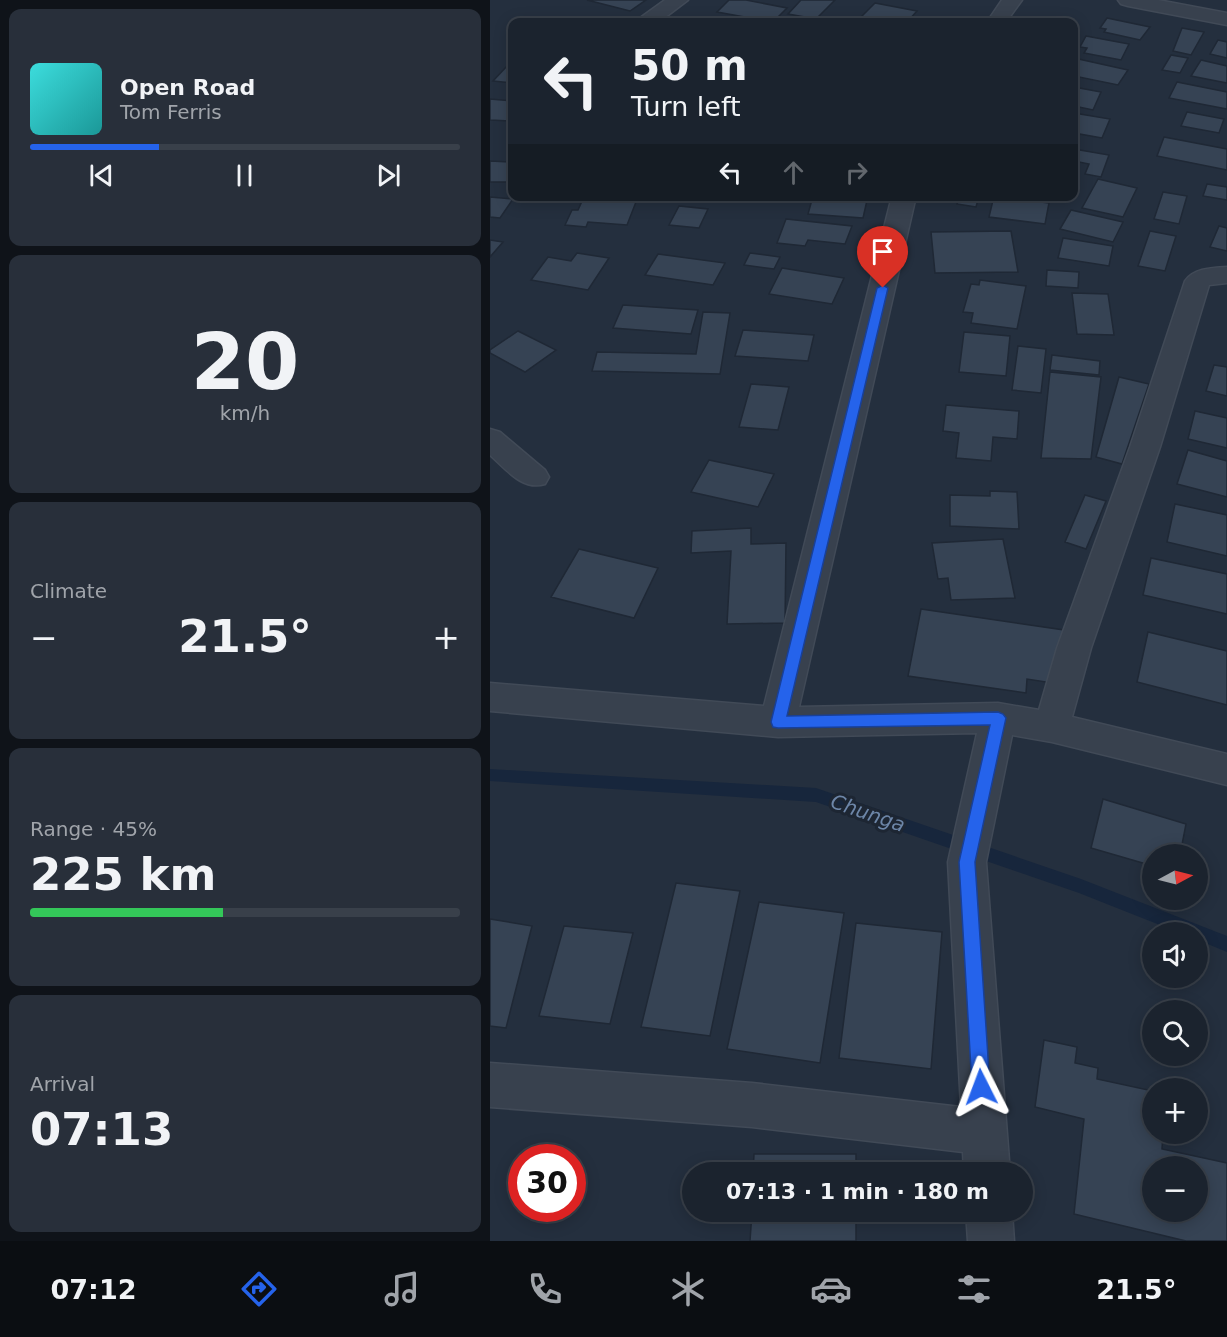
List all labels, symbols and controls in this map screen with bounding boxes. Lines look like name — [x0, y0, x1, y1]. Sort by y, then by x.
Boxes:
text: 50 m — [631, 41, 748, 90]
icon: left — [532, 42, 610, 120]
text: Open Road — [120, 75, 255, 100]
text: Turn left — [631, 91, 741, 122]
text: Tom Ferris — [120, 100, 222, 124]
icon: left — [714, 156, 747, 189]
icon: ahead — [777, 156, 810, 189]
icon: right — [840, 156, 873, 189]
icon: previous — [85, 159, 118, 192]
icon: pause — [228, 159, 261, 192]
icon: next — [372, 159, 405, 192]
pin — [857, 226, 908, 288]
icon: arrive — [866, 235, 899, 268]
text: 20 — [191, 317, 299, 407]
text: km/h — [220, 401, 270, 425]
text: Climate — [30, 579, 107, 603]
text: 21.5° — [178, 610, 312, 663]
text: − — [30, 618, 58, 657]
text: + — [432, 618, 460, 657]
water label: Chunga — [828, 789, 908, 837]
text: Range · 45% — [30, 817, 157, 841]
north arrow — [1142, 844, 1208, 910]
map controls — [1142, 844, 1208, 1222]
text: 225 km — [30, 848, 216, 901]
button: sound — [1142, 922, 1208, 988]
button: search — [1142, 1000, 1208, 1066]
position arrow — [949, 1055, 1013, 1119]
text: Arrival — [30, 1072, 95, 1096]
button: + — [1142, 1078, 1208, 1144]
text: 07:13 — [30, 1103, 173, 1156]
speed limit sign: 30 — [508, 1144, 586, 1222]
button: − — [1142, 1156, 1208, 1222]
text: 07:13 · 1 min · 180 m — [726, 1179, 989, 1204]
icon: directions — [238, 1268, 280, 1310]
icon: music — [381, 1268, 423, 1310]
icon: phone — [524, 1268, 566, 1310]
icon: climate — [667, 1268, 709, 1310]
icon: car — [810, 1268, 852, 1310]
icon: filters — [953, 1268, 995, 1310]
text: 07:12 — [51, 1274, 137, 1305]
text: 21.5° — [1096, 1274, 1176, 1305]

